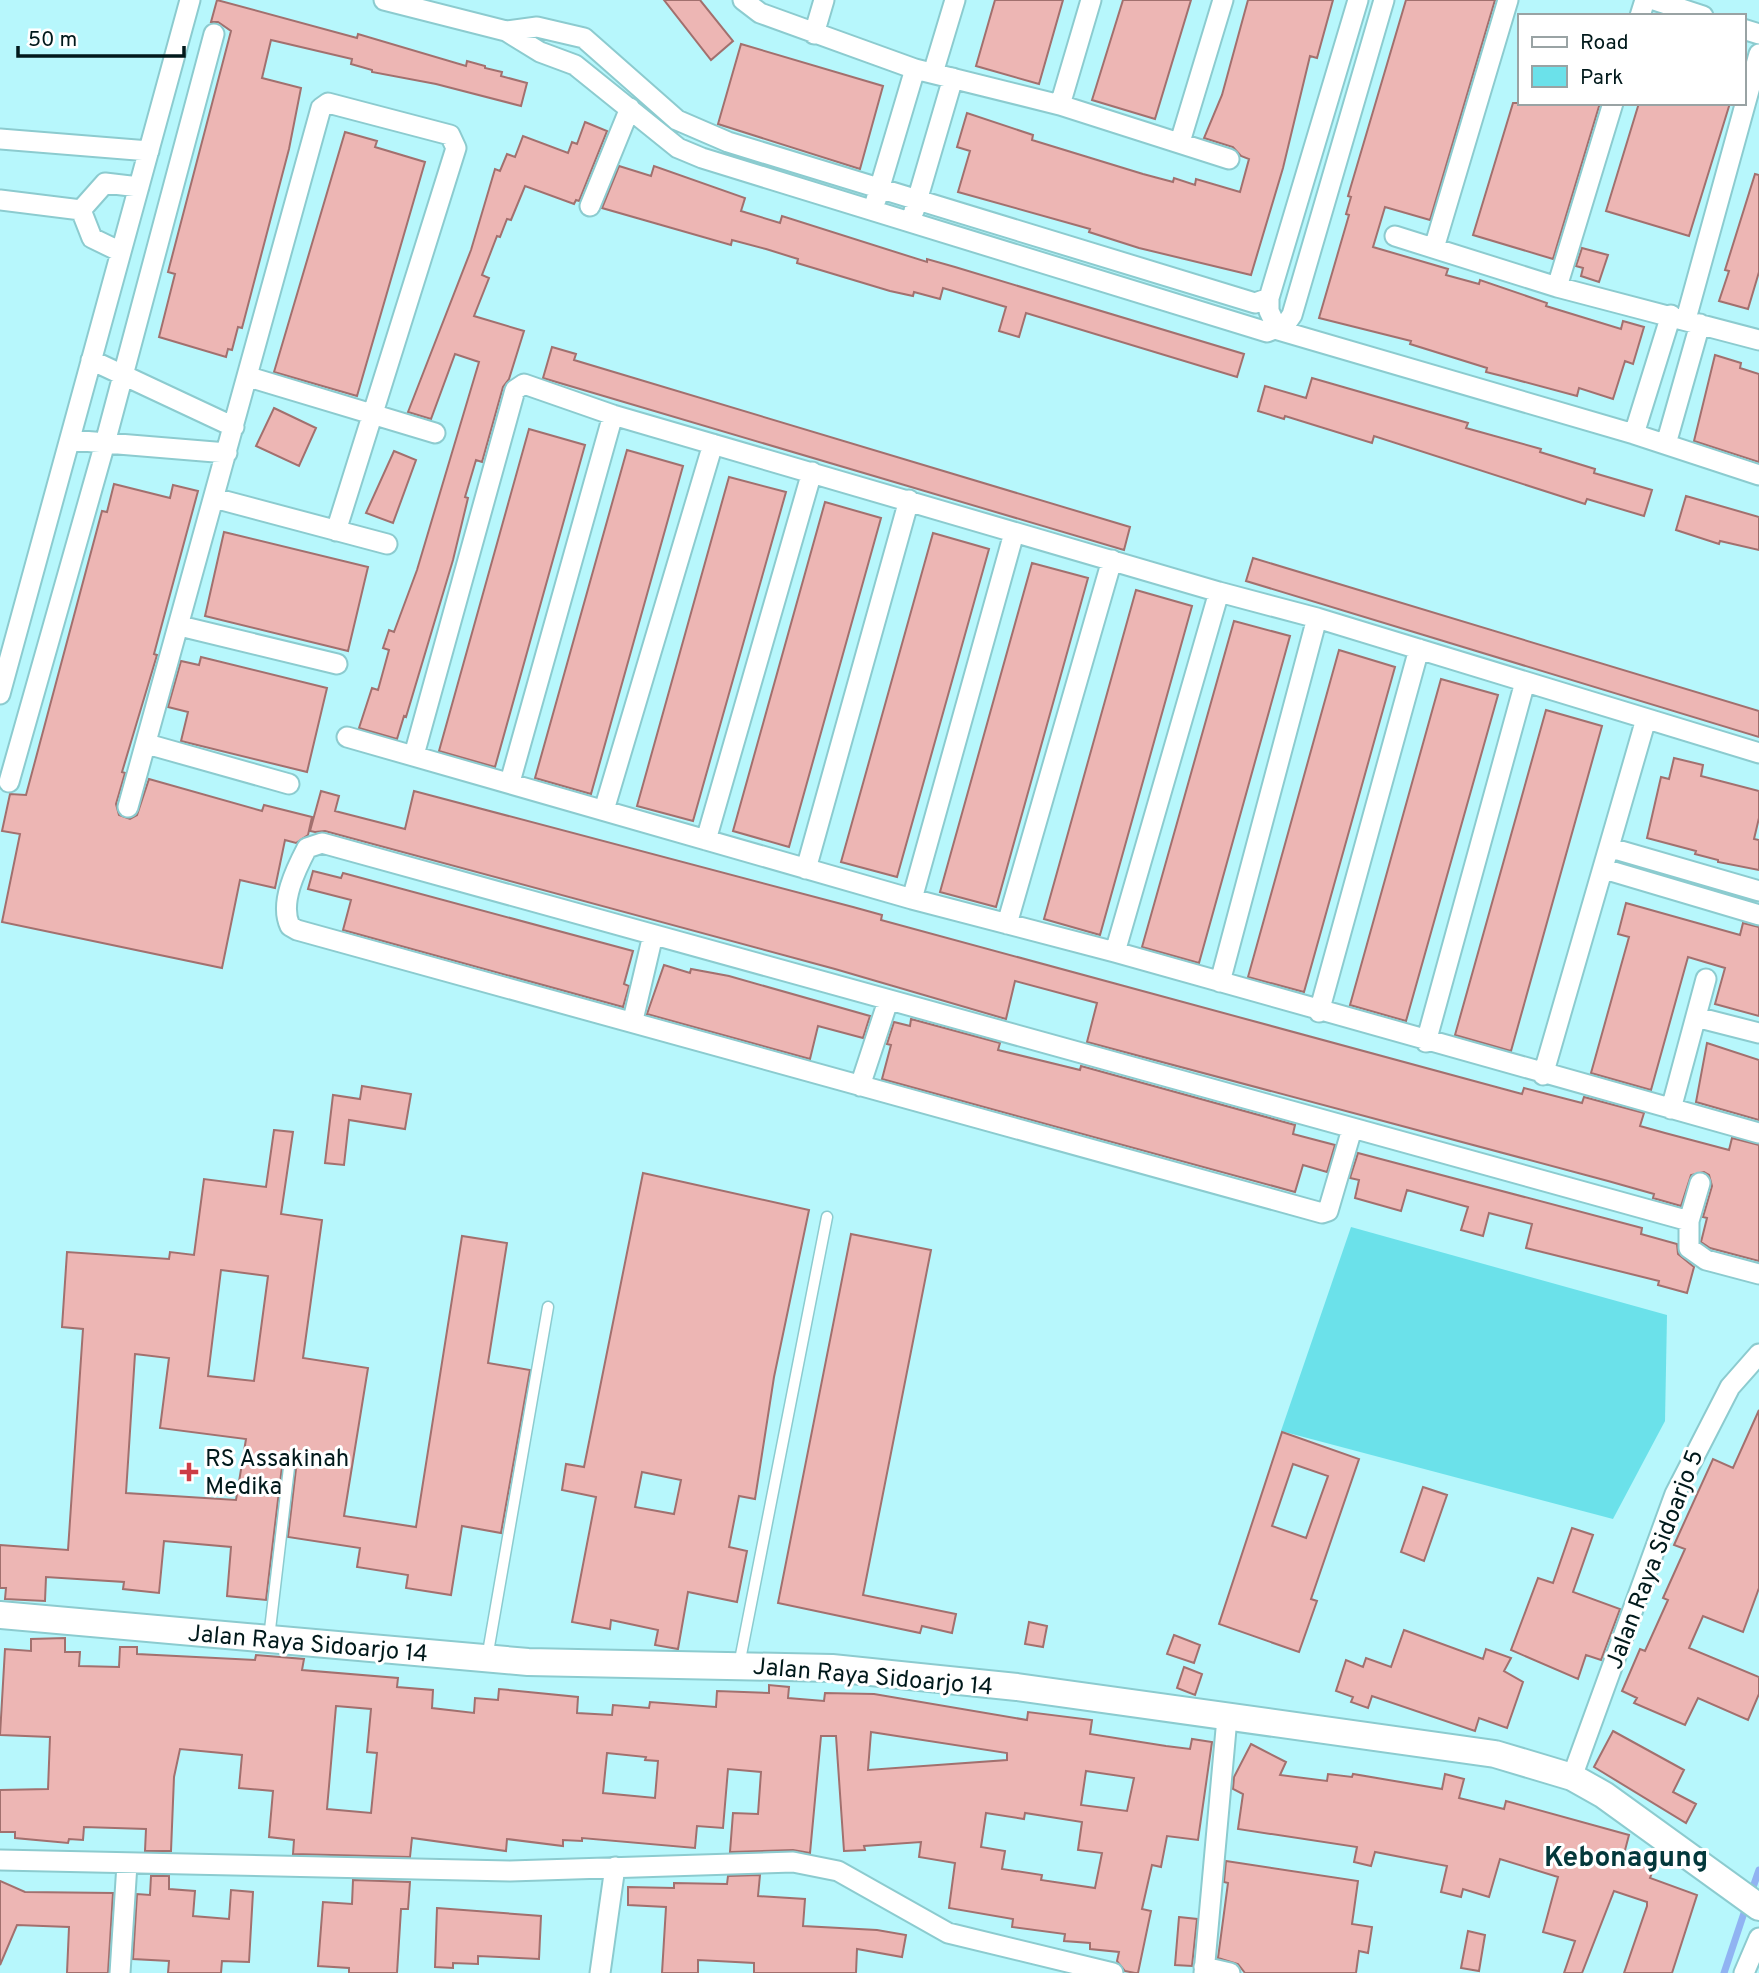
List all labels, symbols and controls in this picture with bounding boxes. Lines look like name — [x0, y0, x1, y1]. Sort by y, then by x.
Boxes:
scale bar — [18, 14, 184, 58]
legend — [1518, 14, 1745, 105]
text: 50 m — [28, 27, 77, 54]
text: Road — [1580, 30, 1629, 57]
text: Park — [1580, 65, 1623, 92]
place label: RS Assakinah Medika — [205, 1445, 349, 1503]
street label: Jalan Raya Sidoarjo 5 — [1600, 1446, 1712, 1674]
marker: RS Assakinah Medika — [179, 1462, 199, 1482]
street label: Jalan Raya Sidoarjo 14 — [186, 1620, 429, 1670]
street label: Jalan Raya Sidoarjo 14 — [751, 1653, 994, 1703]
district label: Kebonagung — [1544, 1841, 1708, 1877]

